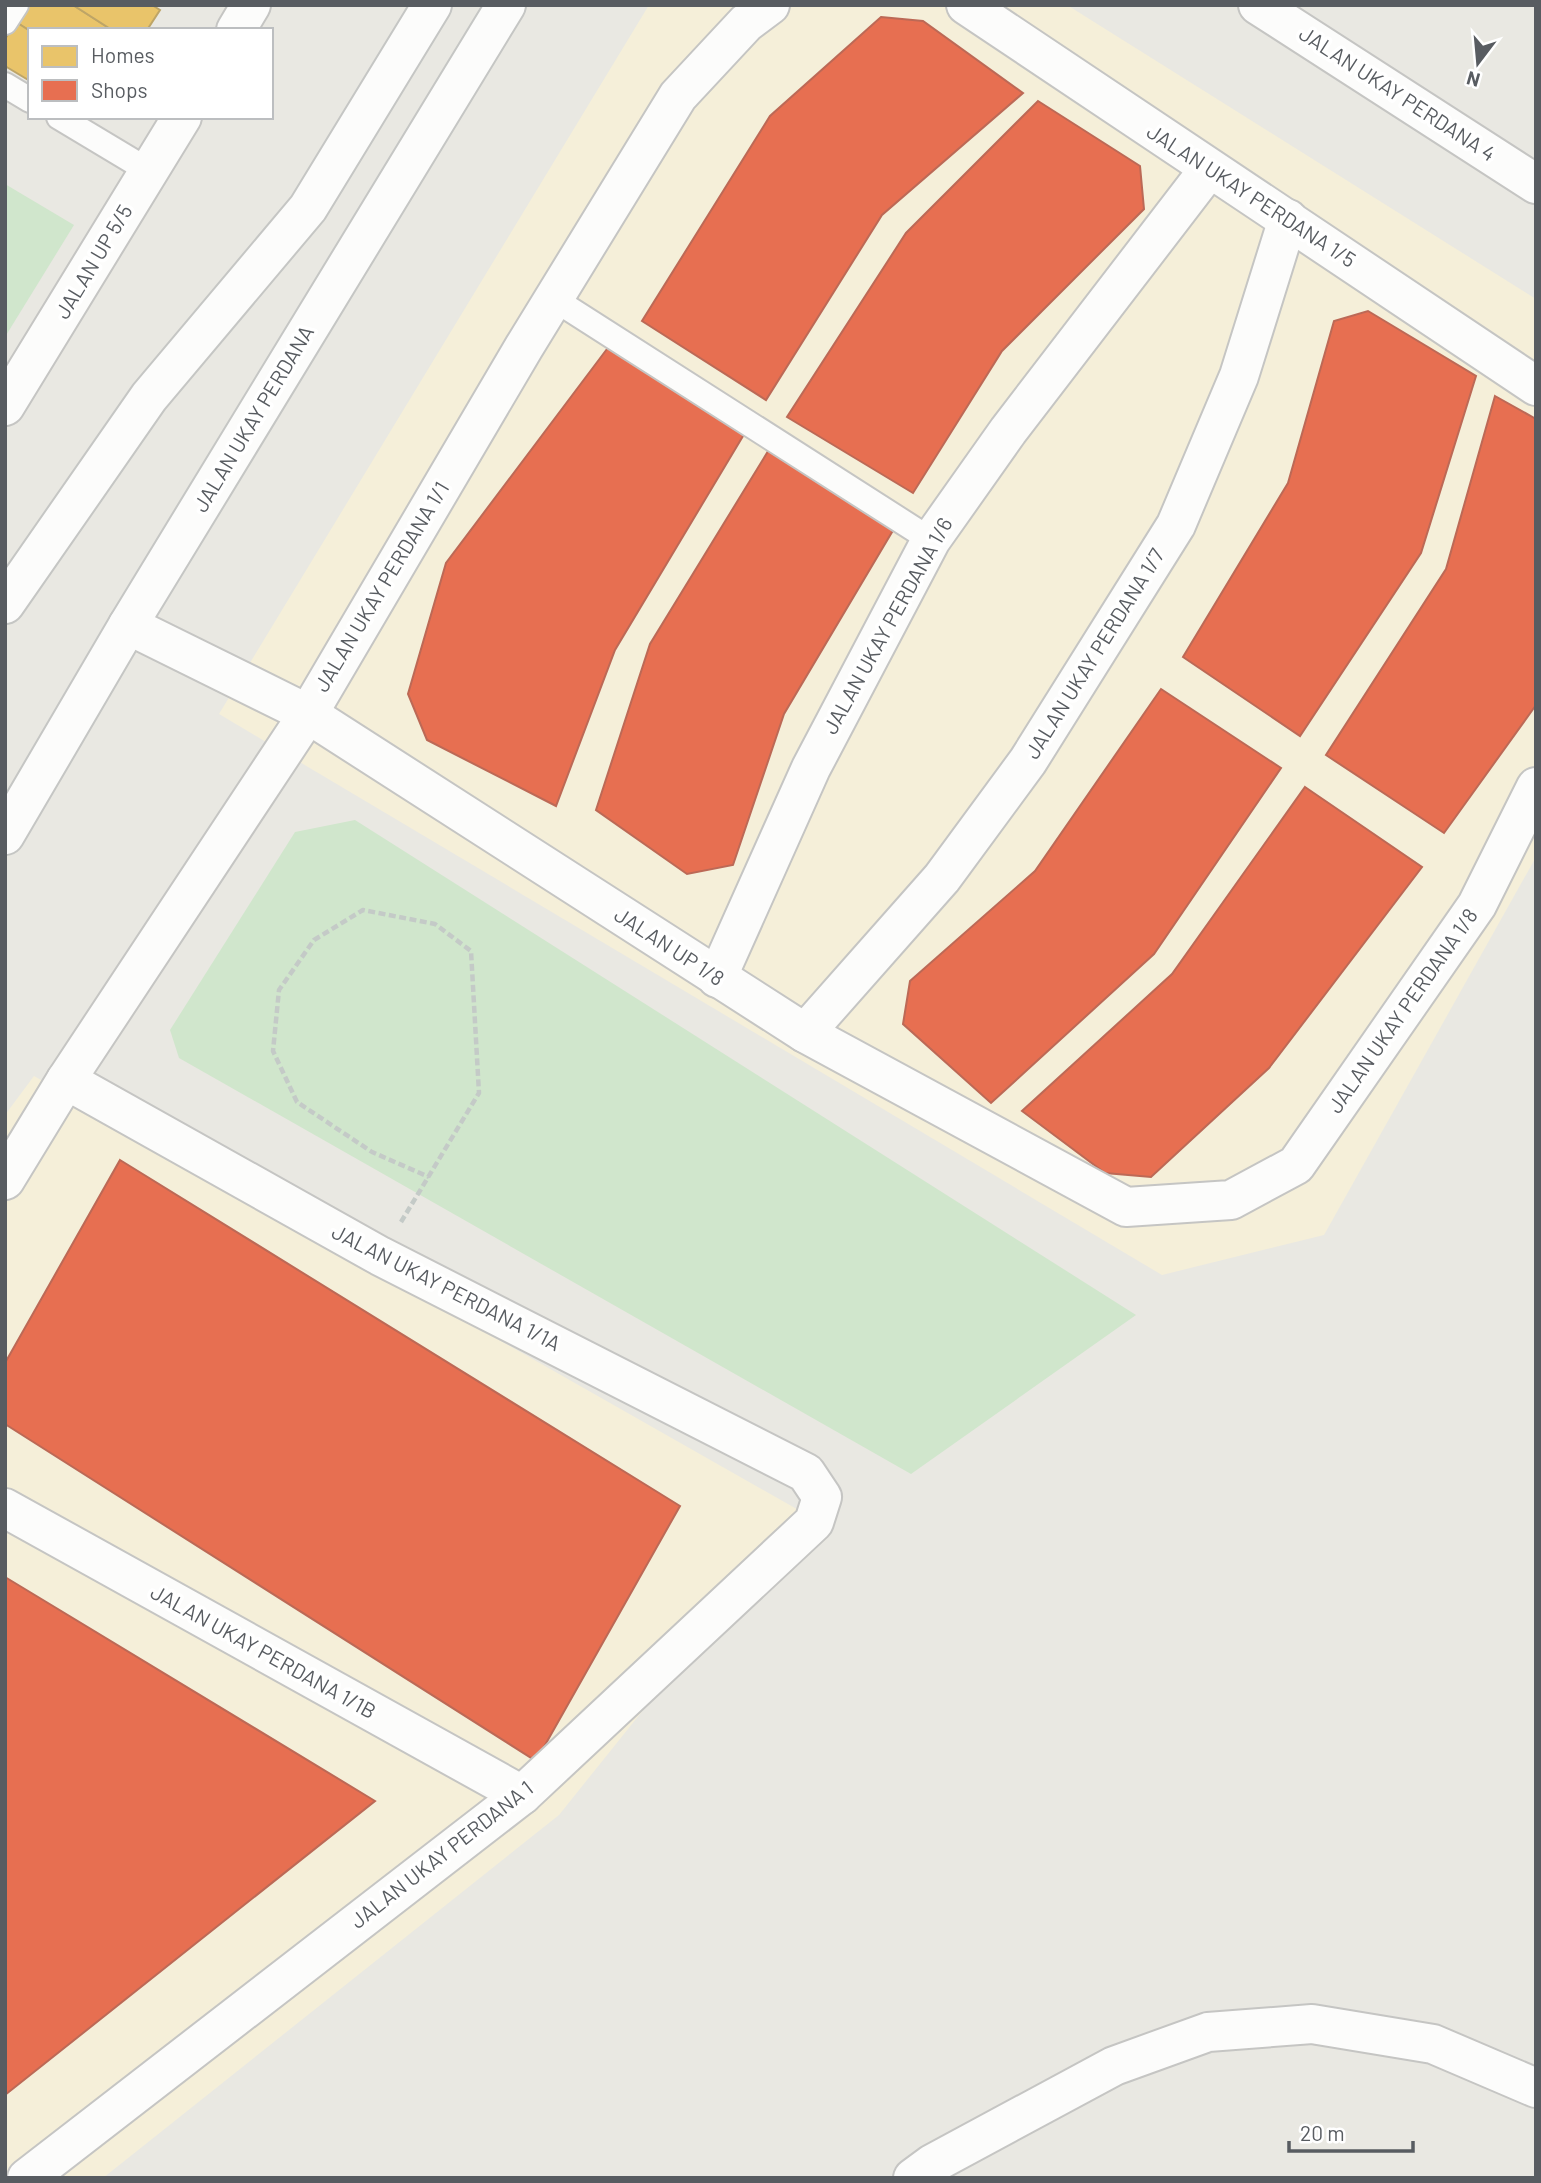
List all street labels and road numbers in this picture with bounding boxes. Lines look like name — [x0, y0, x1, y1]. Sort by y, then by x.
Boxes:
street label: JALAN UKAY PERDANA 4 — [1294, 21, 1500, 167]
street label: JALAN UKAY PERDANA 1/5 — [1143, 118, 1361, 272]
street label: JALAN UP 5/5 — [49, 200, 137, 323]
street label: JALAN UKAY PERDANA — [187, 320, 318, 516]
street label: JALAN UKAY PERDANA 1/1 — [308, 477, 453, 696]
street label: JALAN UKAY PERDANA 1/6 — [817, 513, 957, 738]
street label: JALAN UKAY PERDANA 1/7 — [1019, 543, 1169, 763]
street label: JALAN UP 1/8 — [610, 901, 729, 990]
street label: JALAN UKAY PERDANA 1/8 — [1322, 903, 1482, 1117]
street label: JALAN UKAY PERDANA 1/1A — [328, 1218, 565, 1355]
street label: JALAN UKAY PERDANA 1/1B — [147, 1578, 381, 1723]
street label: JALAN UKAY PERDANA 1 — [345, 1775, 537, 1933]

